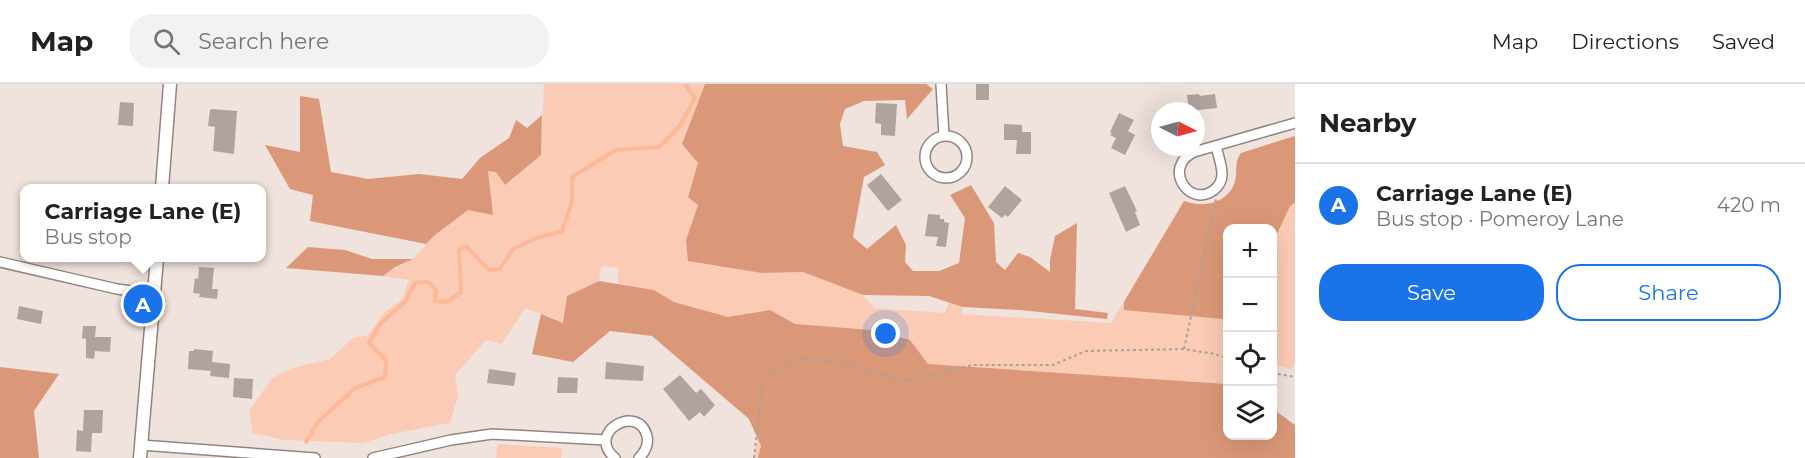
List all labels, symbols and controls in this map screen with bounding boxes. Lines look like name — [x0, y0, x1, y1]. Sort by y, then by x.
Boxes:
search box — [129, 14, 549, 68]
text: Map — [30, 24, 93, 58]
icon: search — [150, 25, 183, 58]
text: Search here — [198, 28, 329, 55]
text: Map — [1492, 29, 1538, 54]
text: Directions — [1571, 29, 1679, 54]
text: Saved — [1712, 29, 1775, 54]
north arrow — [1151, 102, 1205, 156]
text: Nearby — [1319, 107, 1416, 139]
text: Carriage Lane (E) — [1376, 180, 1573, 207]
popup — [20, 184, 266, 262]
text: A — [1331, 193, 1346, 217]
text: 420 m — [1717, 193, 1781, 217]
text: Carriage Lane (E) — [45, 198, 241, 225]
text: Bus stop · Pomeroy Lane — [1376, 207, 1624, 231]
map controls — [1223, 224, 1277, 440]
button: + — [1223, 224, 1277, 278]
text: Bus stop — [45, 225, 132, 249]
button: Save — [1319, 264, 1544, 321]
button: Share — [1556, 264, 1781, 321]
button: − — [1223, 278, 1277, 332]
pin: A — [124, 282, 162, 326]
your location — [871, 319, 900, 348]
button: locate — [1223, 332, 1277, 386]
button: layers — [1223, 386, 1277, 440]

